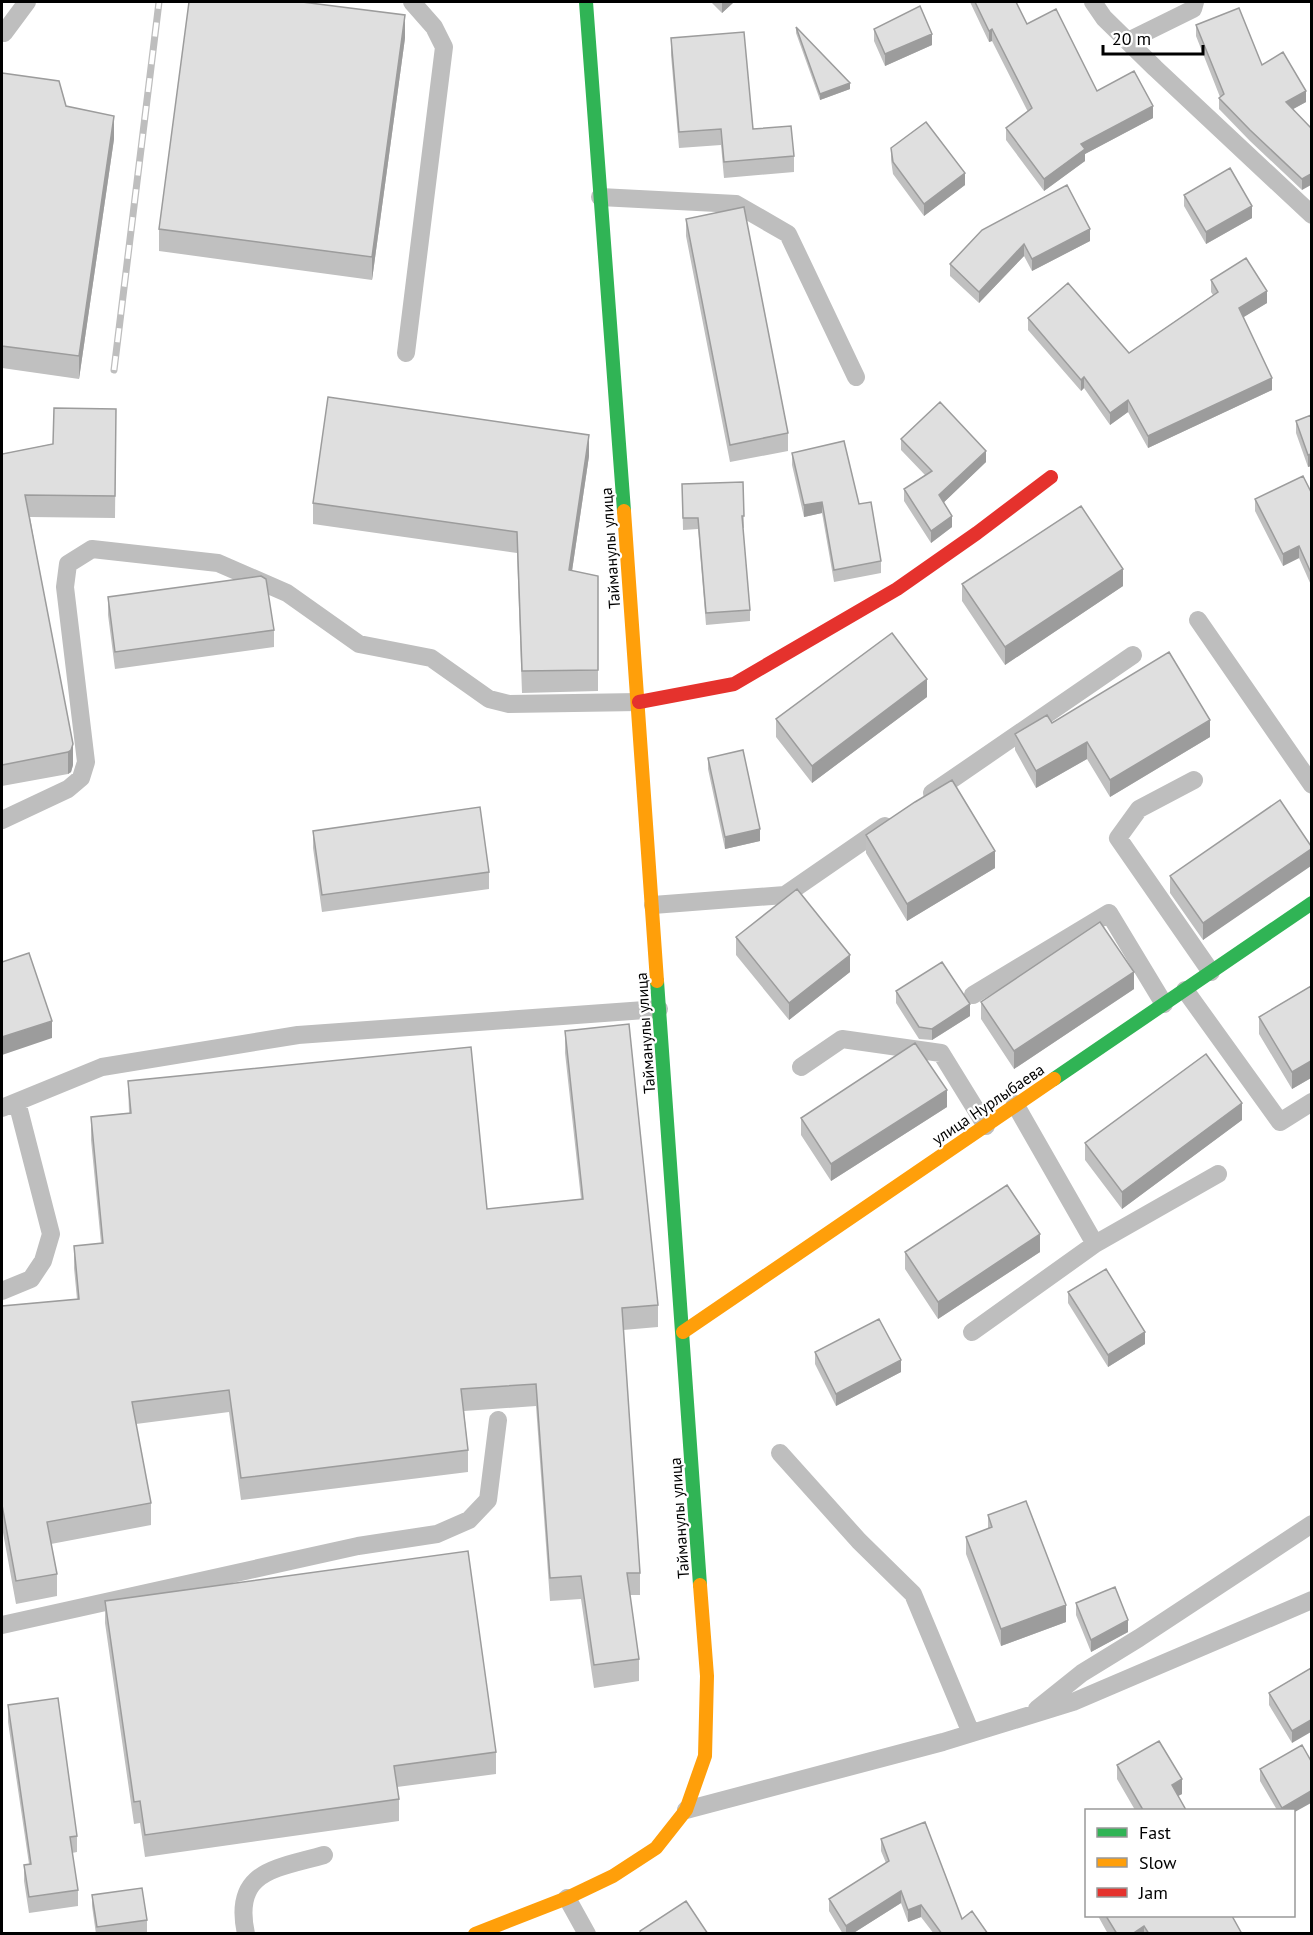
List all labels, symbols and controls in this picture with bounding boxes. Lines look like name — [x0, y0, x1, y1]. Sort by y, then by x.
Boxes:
scale bar — [1103, 18, 1204, 56]
text: 20 m — [1112, 27, 1151, 50]
street label: Тайманулы улица — [596, 487, 624, 609]
street label: Тайманулы улица — [631, 972, 659, 1094]
street label: улица Нурлыбаева — [928, 1059, 1048, 1149]
street label: Тайманулы улица — [665, 1457, 693, 1579]
legend — [1085, 1809, 1295, 1917]
text: Fast — [1139, 1821, 1171, 1844]
text: Slow — [1139, 1851, 1177, 1874]
text: Jam — [1138, 1881, 1168, 1904]

